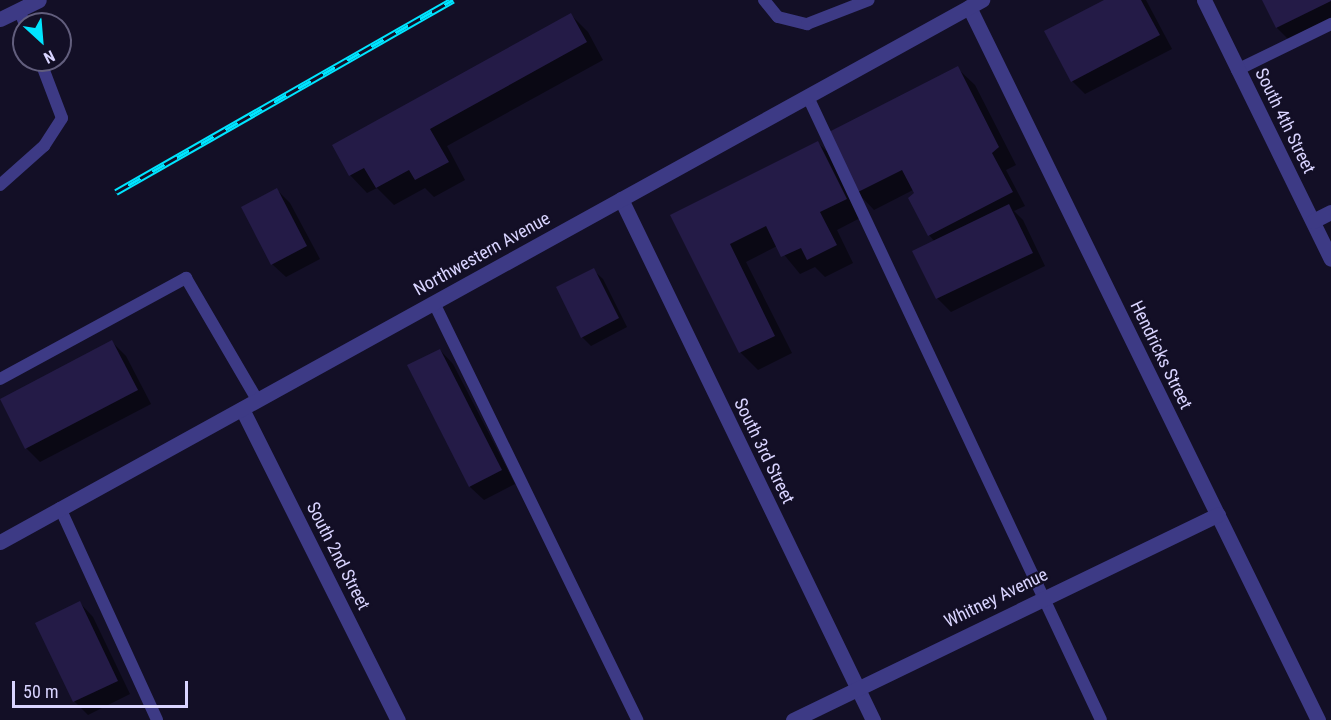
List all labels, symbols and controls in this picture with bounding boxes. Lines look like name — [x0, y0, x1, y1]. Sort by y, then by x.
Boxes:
north arrow — [12, 12, 72, 72]
text: N — [41, 46, 58, 68]
street label: South 4th Street — [1250, 65, 1320, 177]
street label: Northwestern Avenue — [410, 208, 554, 300]
street label: Hendricks Street — [1125, 297, 1197, 413]
street label: South 3rd Street — [729, 395, 799, 507]
street label: South 2nd Street — [302, 498, 374, 614]
street label: Whitney Avenue — [941, 564, 1051, 632]
scale bar — [15, 669, 190, 707]
text: 50 m — [23, 681, 58, 702]

